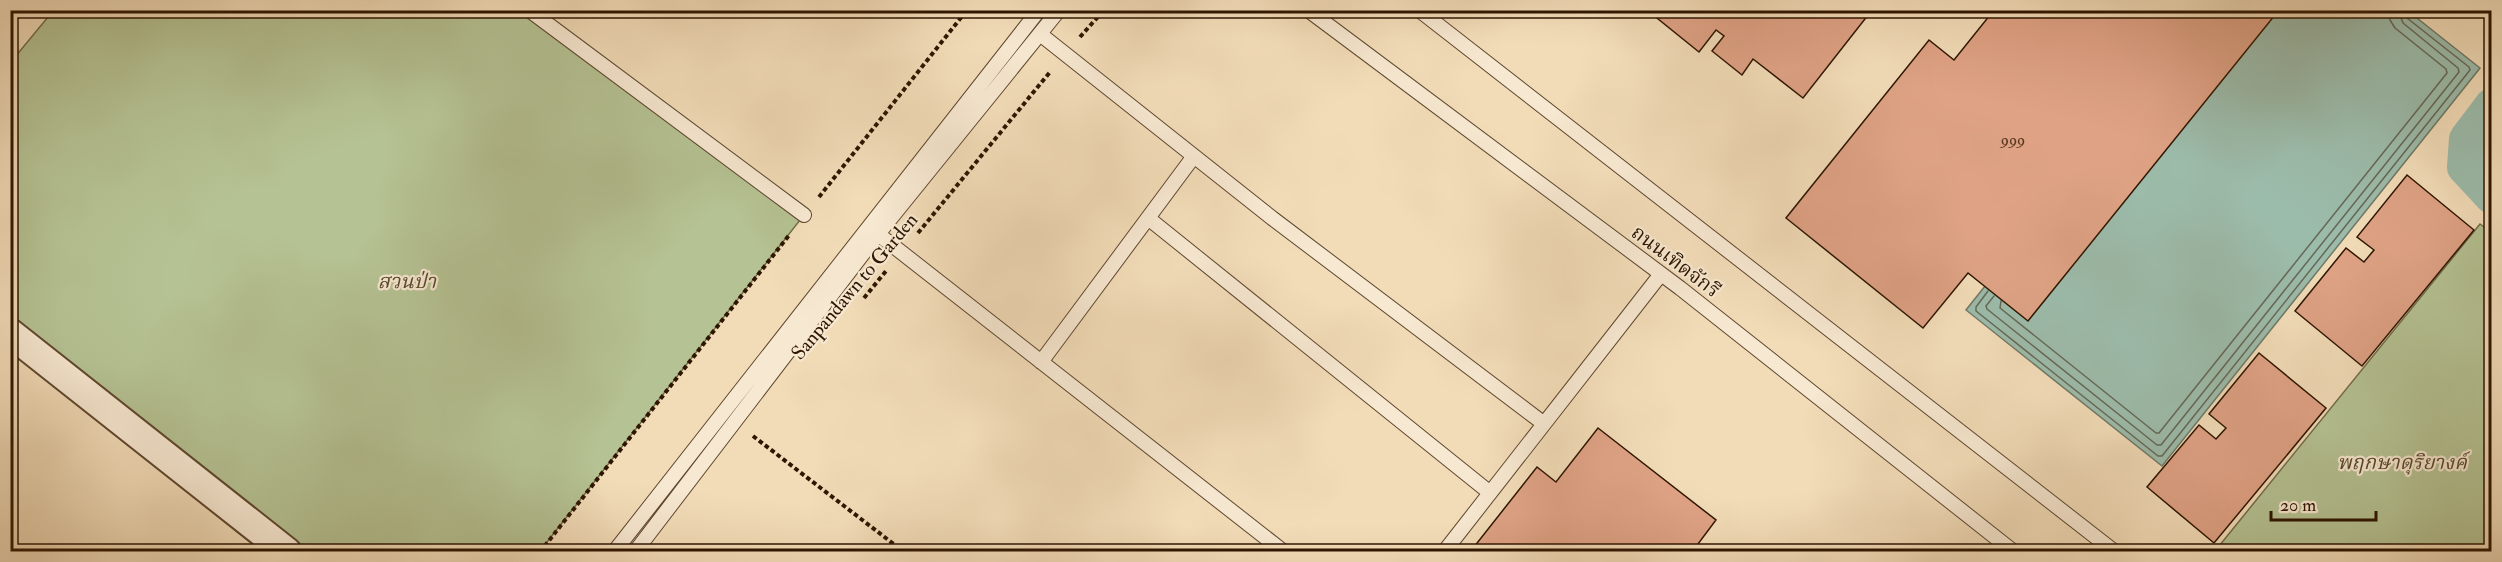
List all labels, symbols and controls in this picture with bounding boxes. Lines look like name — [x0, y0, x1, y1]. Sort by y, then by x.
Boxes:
house number: 999 — [2000, 130, 2025, 150]
street label: Sanpandawn to Garden — [786, 208, 924, 365]
street label: ถนนเทิดจักรี — [1626, 220, 1725, 303]
park label: สวนป่า — [378, 269, 437, 294]
park label: พฤกษาดุริยางค์ — [2337, 450, 2471, 475]
scale bar — [2271, 484, 2376, 522]
text: 20 m — [2280, 494, 2316, 517]

